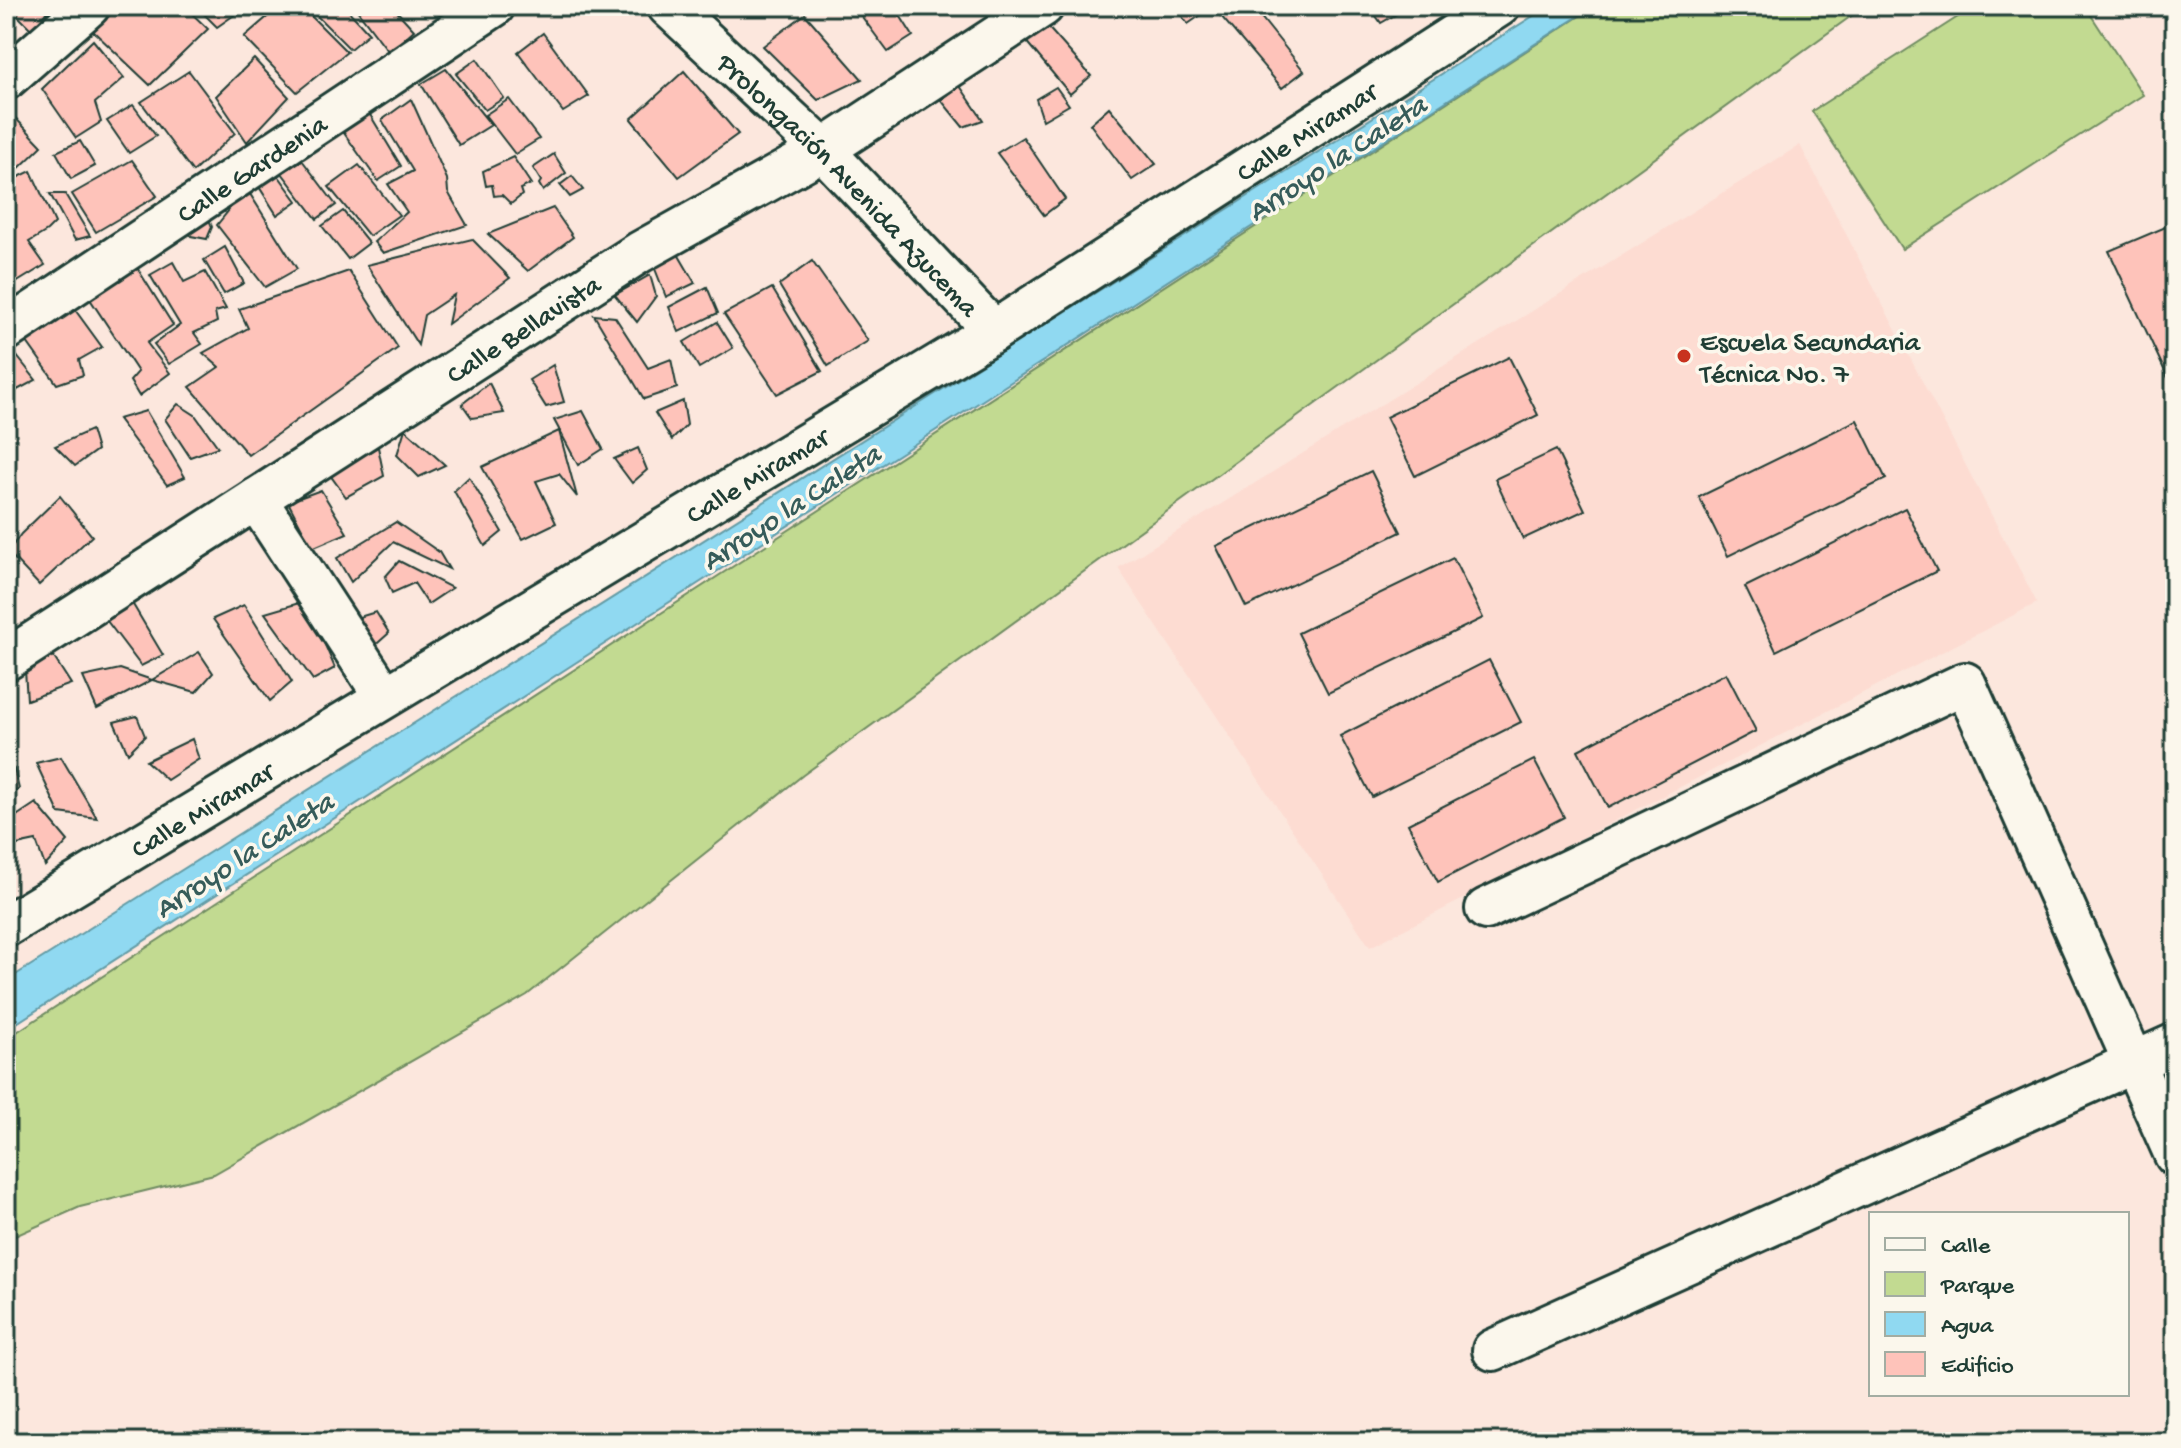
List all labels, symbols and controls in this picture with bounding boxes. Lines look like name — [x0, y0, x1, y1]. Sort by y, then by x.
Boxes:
street label: Prolongación Avenida Azucema — [708, 47, 985, 327]
street label: Calle Miramar — [1232, 76, 1386, 191]
water label: Arroyo la Caleta — [1242, 89, 1436, 232]
street label: Calle Gardenia — [172, 109, 336, 233]
street label: Calle Bellavista — [442, 269, 609, 393]
place label: Escuela Secundaria Técnica No. 7 — [1698, 328, 1922, 393]
marker: Escuela Secundaria Técnica No. 7 — [1675, 347, 1693, 365]
street label: Calle Miramar — [681, 421, 838, 533]
water label: Arroyo la Caleta — [696, 438, 890, 581]
street label: Calle Miramar — [126, 756, 283, 868]
water label: Arroyo la Caleta — [149, 786, 343, 929]
legend — [1869, 1212, 2129, 1396]
text: Calle — [1941, 1233, 1991, 1262]
text: Parque — [1940, 1273, 2015, 1302]
text: Agua — [1941, 1313, 1994, 1342]
text: Edificio — [1941, 1353, 2014, 1382]

